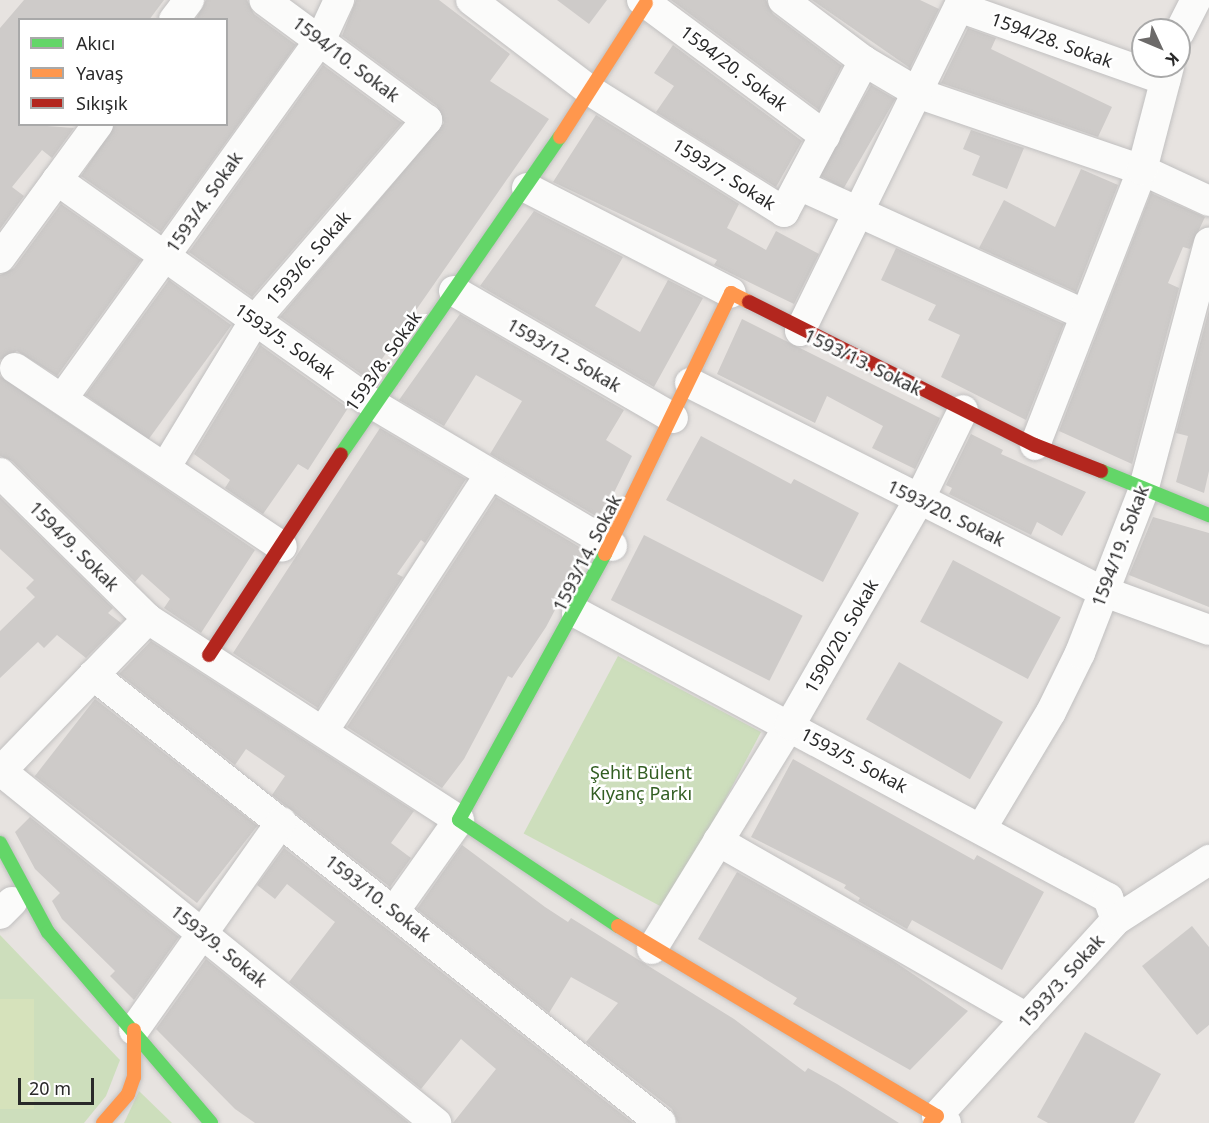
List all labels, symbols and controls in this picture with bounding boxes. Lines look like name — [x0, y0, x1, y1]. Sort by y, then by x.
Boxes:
street label: 1594/28. Sokak — [988, 8, 1116, 72]
street label: 1594/10. Sokak — [288, 12, 404, 106]
legend — [18, 18, 228, 126]
north arrow — [1131, 18, 1191, 78]
street label: 1594/20. Sokak — [676, 21, 792, 115]
text: Akıcı — [76, 31, 115, 55]
text: K — [1161, 48, 1184, 71]
text: Yavaş — [76, 61, 123, 85]
text: Sıkışık — [76, 91, 128, 115]
street label: 1593/7. Sokak — [668, 134, 780, 214]
street label: 1593/4. Sokak — [161, 148, 247, 256]
street label: 1593/6. Sokak — [261, 206, 355, 310]
street label: 1593/5. Sokak — [231, 298, 339, 384]
street label: 1593/8. Sokak — [340, 307, 426, 415]
street label: 1593/12. Sokak — [503, 314, 625, 396]
street label: 1593/13. Sokak — [801, 324, 925, 400]
street label: 1593/20. Sokak — [884, 475, 1008, 551]
street label: 1594/19. Sokak — [1087, 482, 1153, 610]
street label: 1593/14. Sokak — [548, 491, 626, 615]
street label: 1594/9. Sokak — [25, 497, 123, 595]
street label: 1590/20. Sokak — [800, 575, 882, 697]
street label: 1593/5. Sokak — [797, 723, 911, 797]
park label: Şehit Bülent Kıyanç Parkı — [590, 762, 692, 804]
street label: 1593/10. Sokak — [321, 850, 435, 946]
street label: 1593/9. Sokak — [166, 901, 272, 991]
street label: 1593/3. Sokak — [1014, 930, 1108, 1032]
scale bar — [21, 1066, 98, 1104]
text: 20 m — [29, 1076, 71, 1100]

